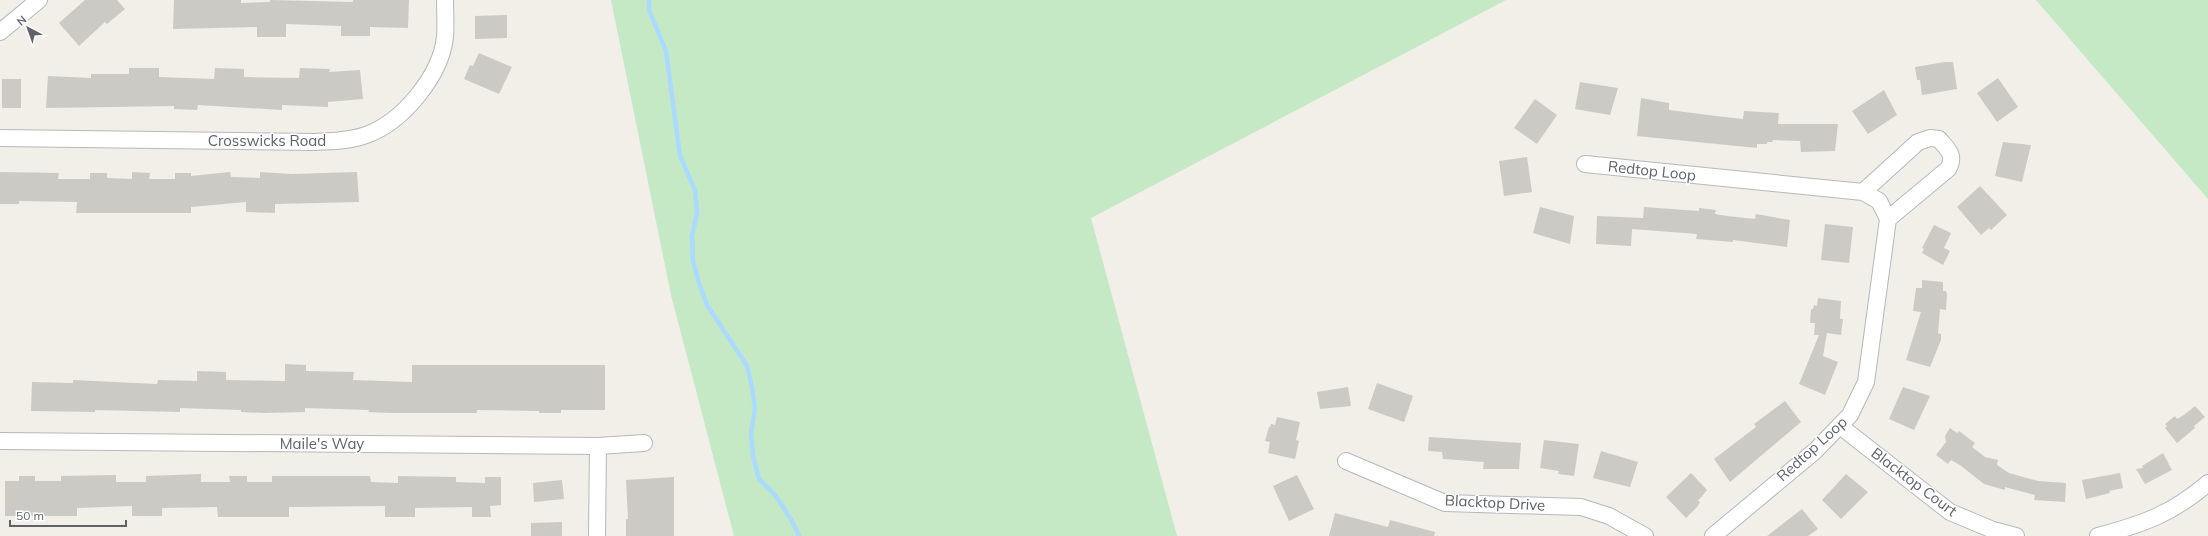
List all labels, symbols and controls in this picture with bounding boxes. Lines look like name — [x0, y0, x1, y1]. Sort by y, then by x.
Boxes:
north arrow — [8, 8, 48, 48]
text: N — [14, 12, 29, 28]
street label: Crosswicks Road — [208, 131, 326, 150]
street label: Redtop Loop — [1607, 156, 1697, 185]
street label: Redtop Loop — [1773, 412, 1851, 485]
street label: Maile's Way — [280, 434, 364, 453]
street label: Blacktop Court — [1868, 443, 1961, 520]
street label: Blacktop Drive — [1444, 490, 1546, 515]
scale bar — [10, 502, 126, 528]
text: 50 m — [16, 508, 44, 523]

